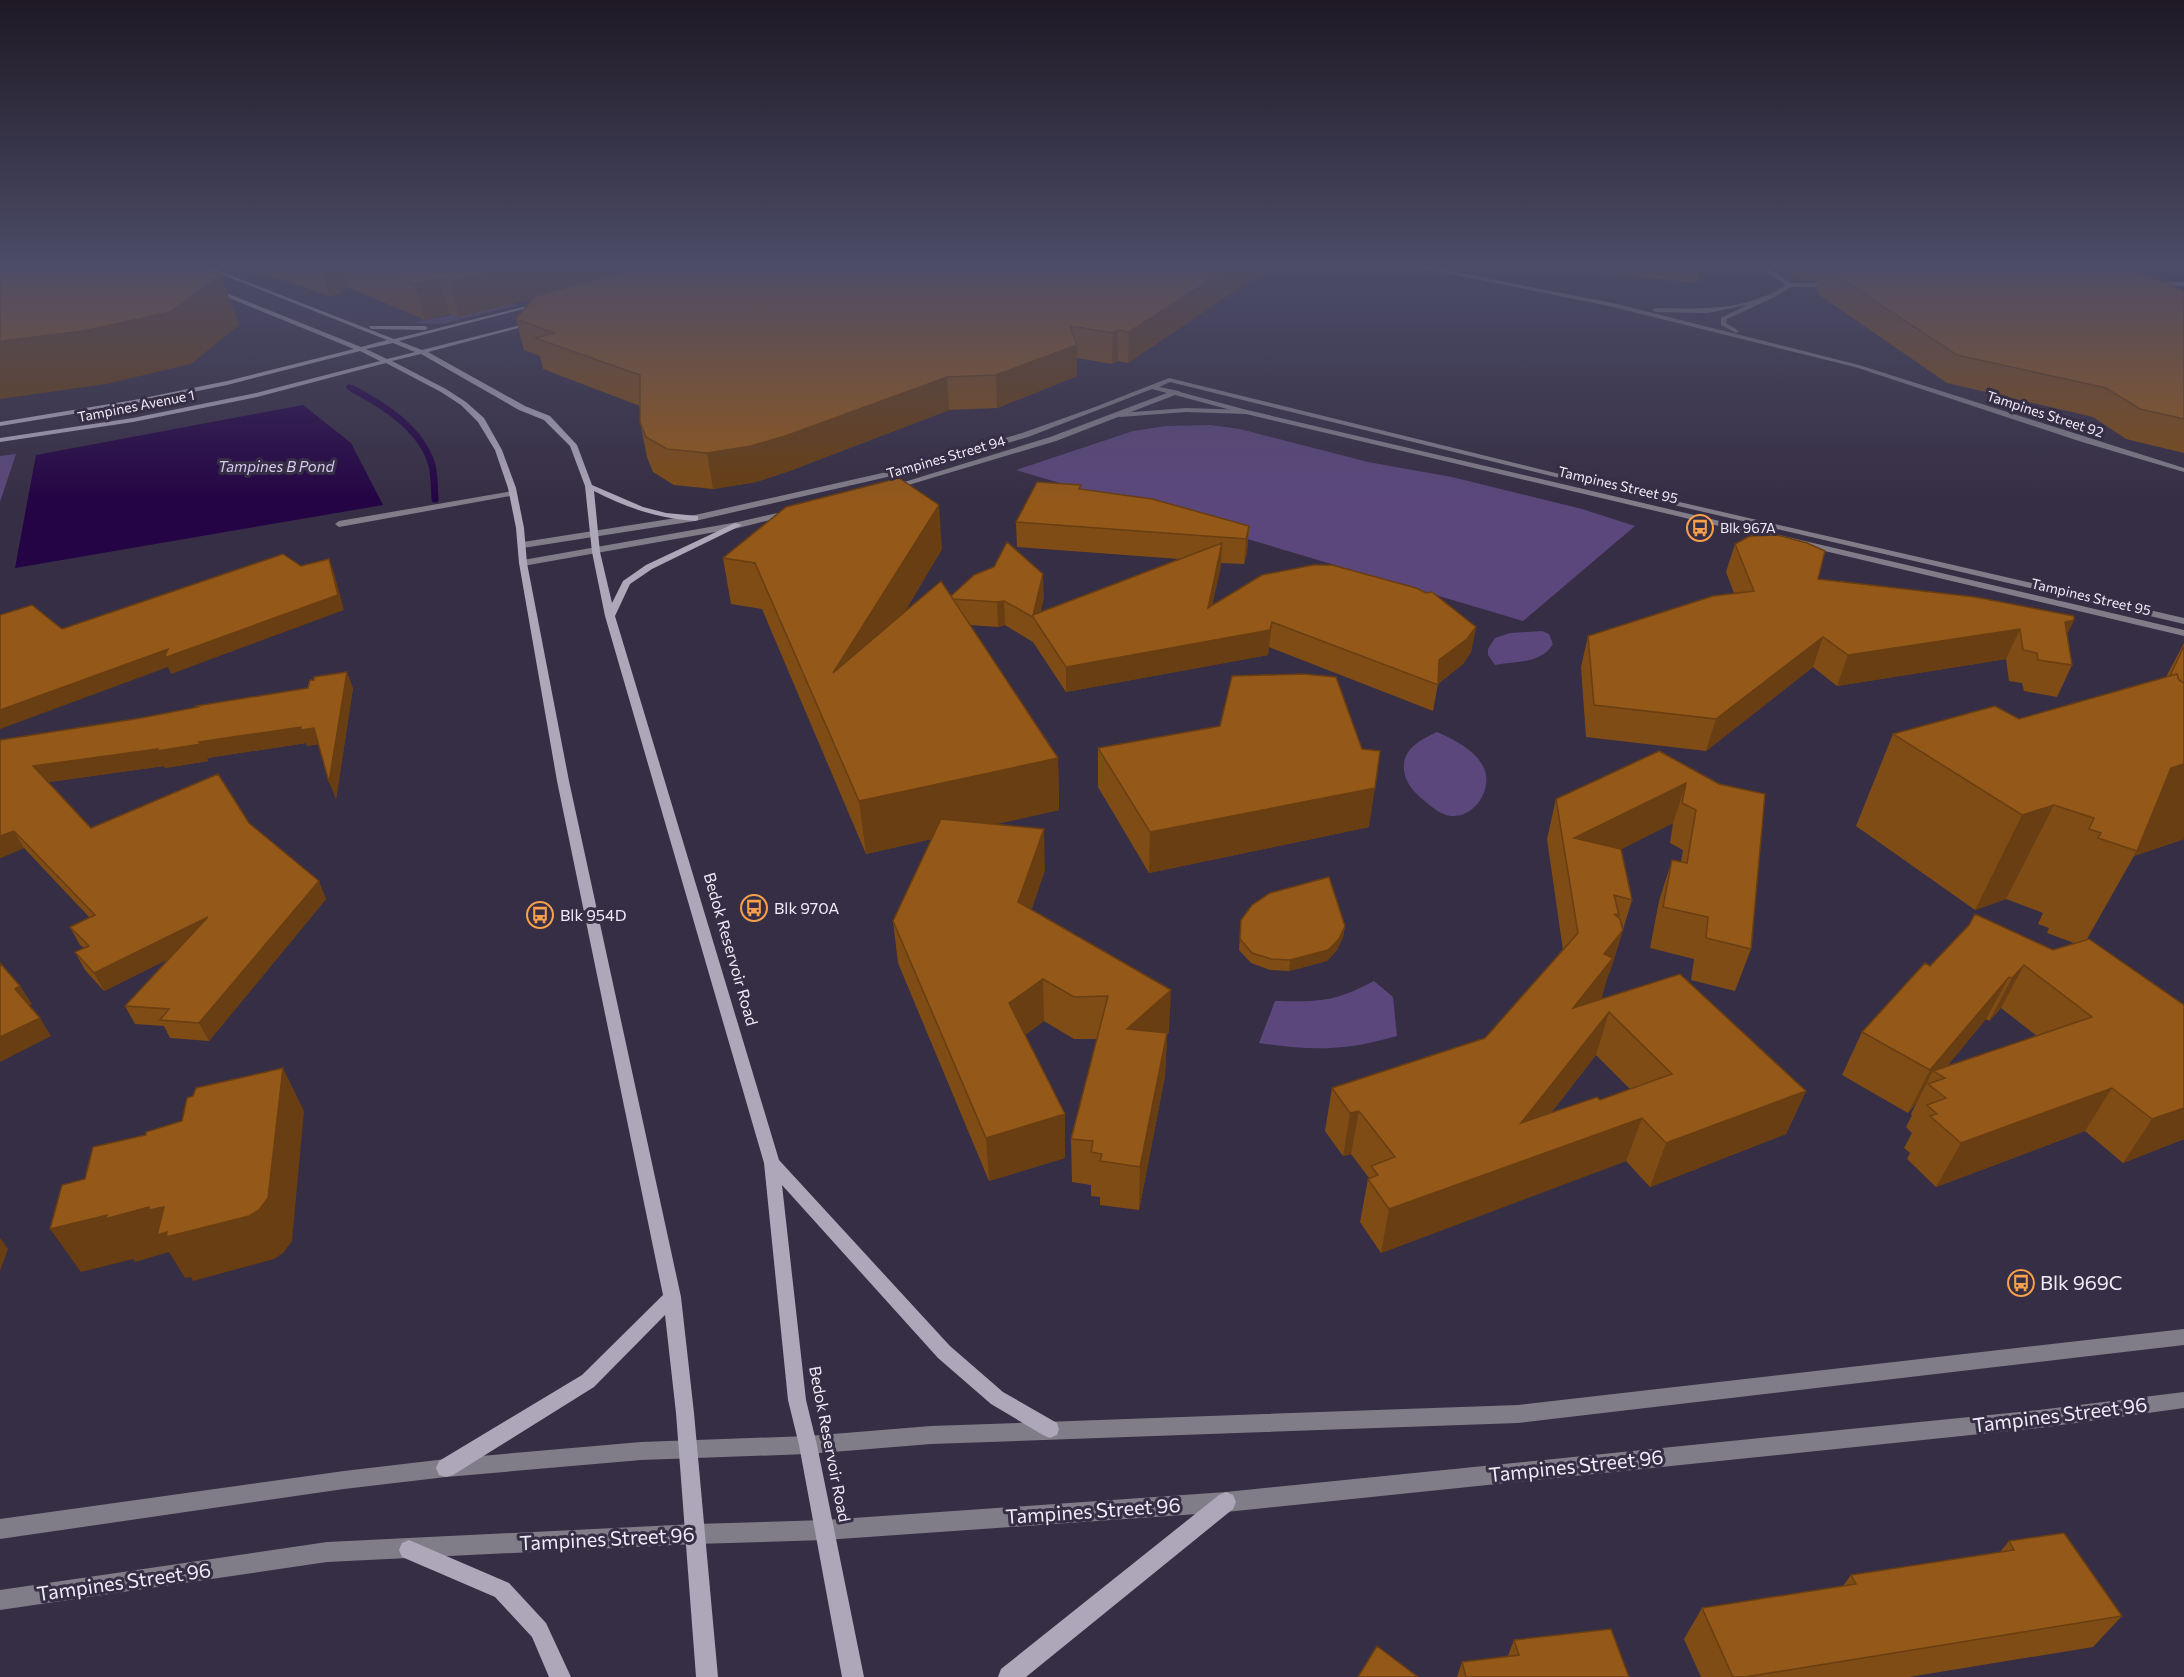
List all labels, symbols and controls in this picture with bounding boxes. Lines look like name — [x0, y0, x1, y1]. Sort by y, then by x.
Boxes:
street label: Tampines Avenue 1 — [76, 386, 196, 425]
street label: Tampines Street 92 — [1984, 387, 2106, 441]
street label: Tampines Street 94 — [884, 431, 1008, 482]
water label: Tampines B Pond — [218, 457, 335, 475]
street label: Tampines Street 95 — [1557, 462, 1680, 507]
bus stop icon: Blk 967A — [1685, 513, 1715, 543]
place label: Blk 967A — [1720, 519, 1776, 536]
street label: Tampines Street 95 — [2030, 574, 2153, 619]
street label: Bedok Reservoir Road — [701, 870, 762, 1028]
bus stop icon: Blk 970A — [739, 893, 769, 923]
place label: Blk 970A — [774, 898, 839, 917]
bus stop icon: Blk 954D — [525, 900, 555, 930]
place label: Blk 954D — [560, 905, 626, 924]
bus stop icon: Blk 969C — [2006, 1268, 2036, 1298]
place label: Blk 969C — [2040, 1270, 2123, 1294]
street label: Bedok Reservoir Road — [806, 1364, 855, 1523]
street label: Tampines Street 96 — [1971, 1391, 2148, 1437]
street label: Tampines Street 96 — [1487, 1444, 1664, 1486]
street label: Tampines Street 96 — [1005, 1492, 1181, 1528]
street label: Tampines Street 96 — [519, 1521, 695, 1555]
street label: Tampines Street 96 — [35, 1557, 212, 1605]

